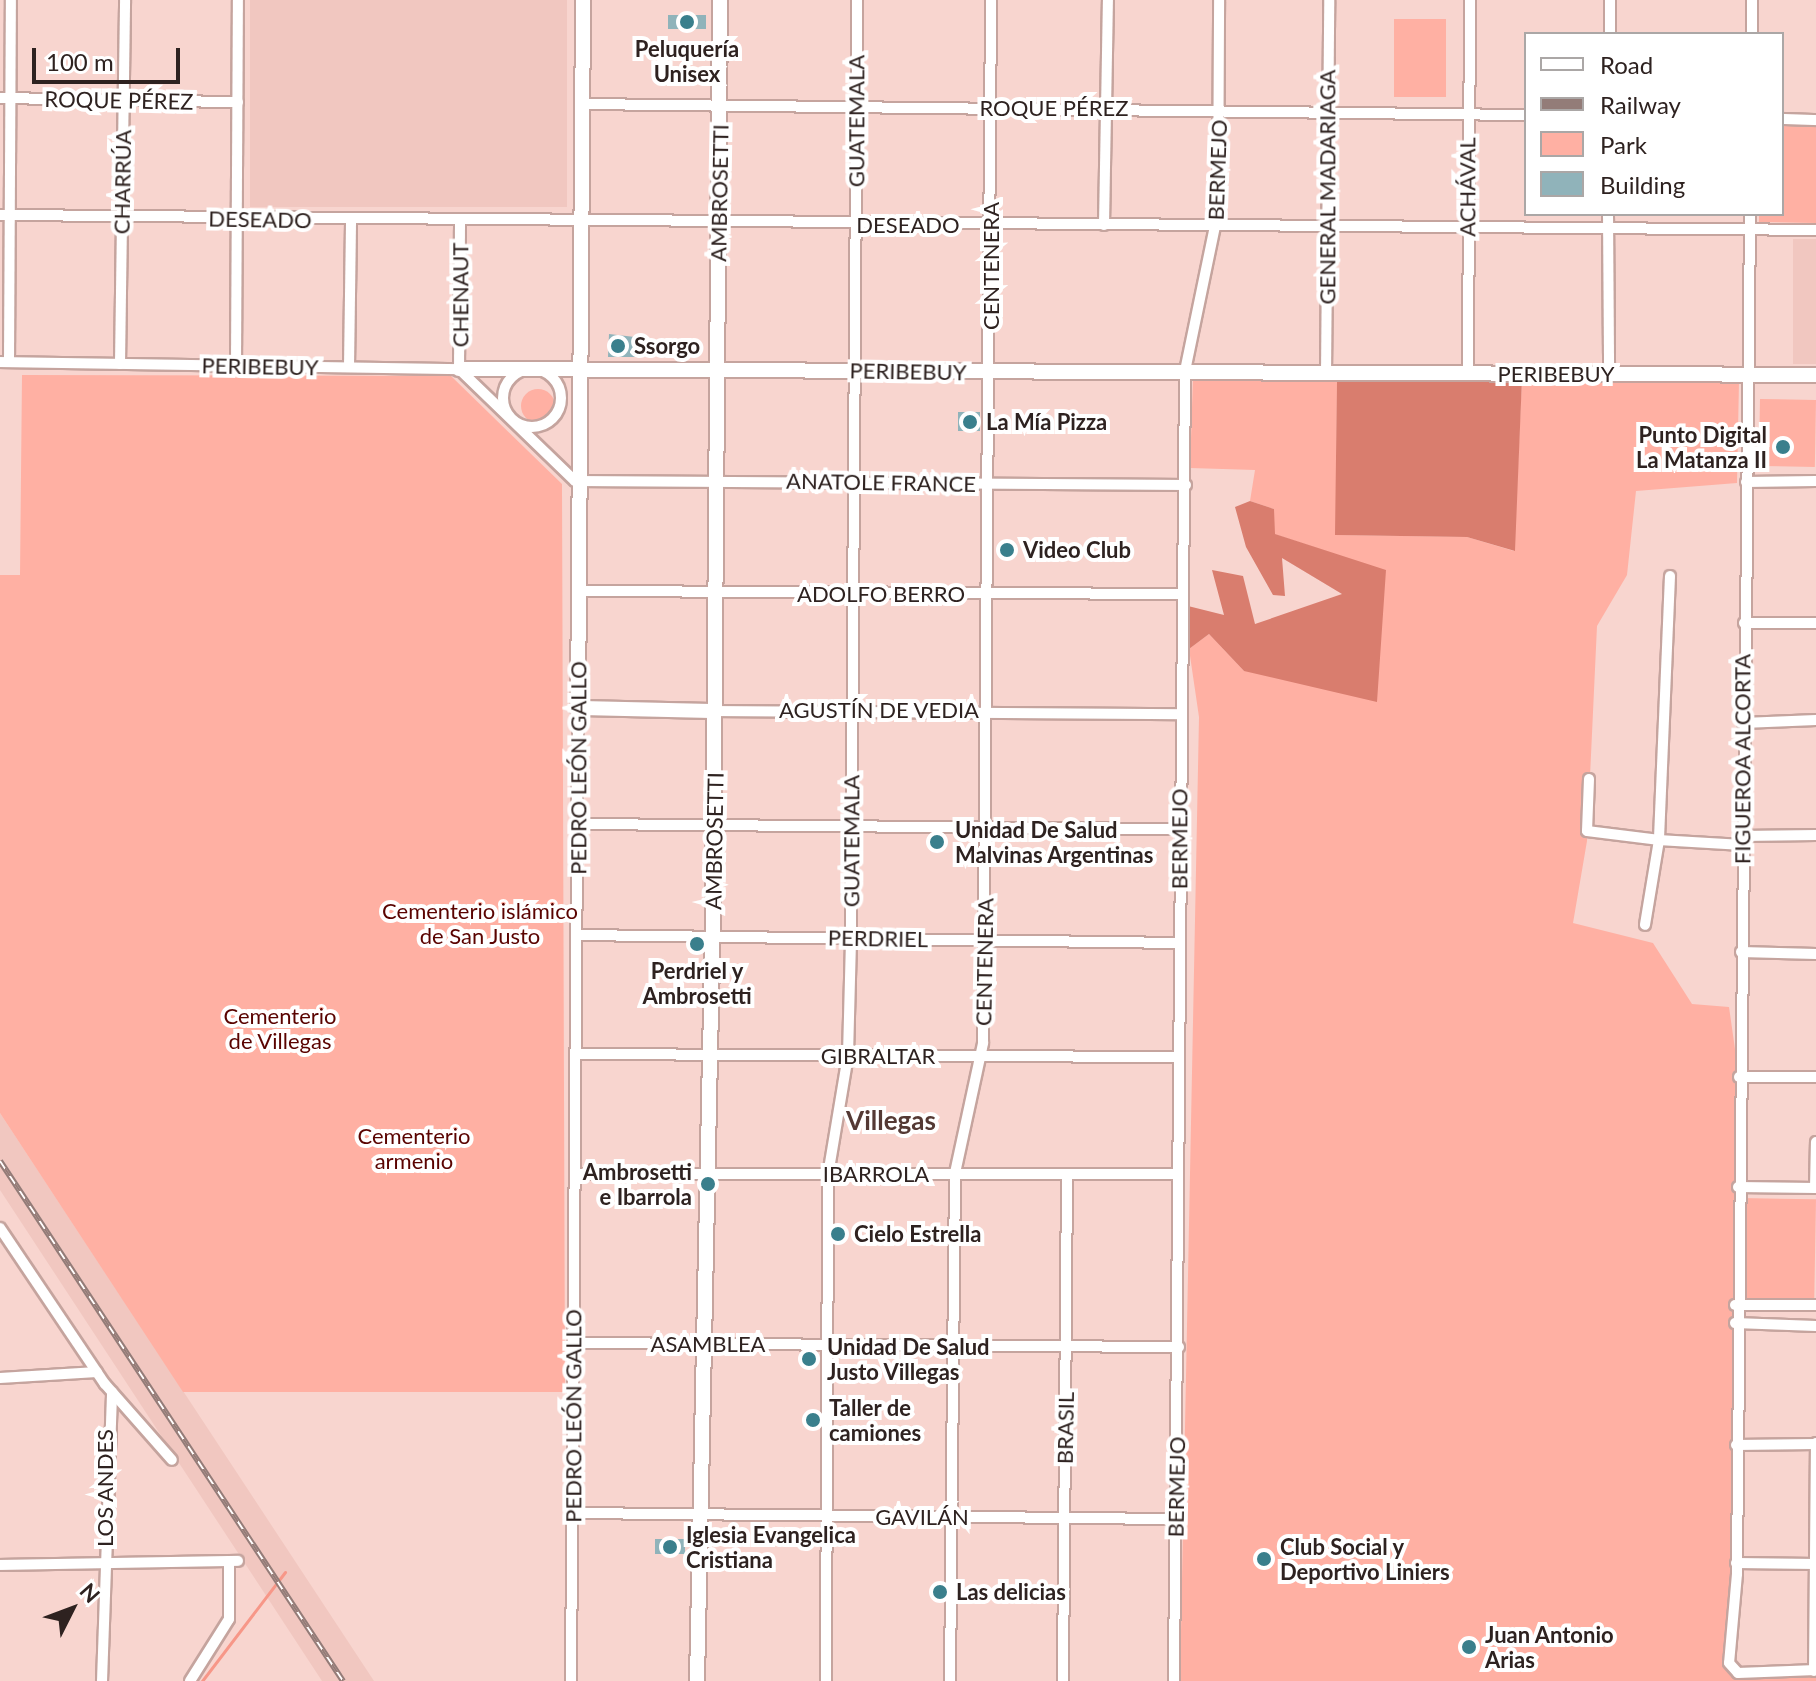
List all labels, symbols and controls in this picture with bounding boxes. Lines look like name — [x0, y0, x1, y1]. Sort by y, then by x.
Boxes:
marker: Peluquería Unisex — [678, 13, 696, 31]
scale bar — [36, 32, 184, 82]
legend — [1524, 32, 1784, 216]
place label: Peluquería Unisex — [635, 35, 739, 86]
text: 100 m — [46, 47, 114, 76]
text: Road — [1600, 50, 1653, 79]
street label: GUATEMALA — [843, 55, 869, 187]
street label: GENERAL MADARIAGA — [1314, 69, 1340, 305]
street label: ROQUE PÉREZ — [44, 86, 194, 114]
text: Railway — [1600, 90, 1681, 119]
street label: ROQUE PÉREZ — [979, 95, 1129, 121]
street label: BERMEJO — [1202, 119, 1232, 221]
street label: AMBROSETTI — [705, 124, 733, 262]
street label: CHARRÚA — [108, 129, 136, 235]
text: Park — [1600, 130, 1647, 159]
street label: ACHÁVAL — [1454, 137, 1480, 237]
text: Building — [1600, 170, 1685, 199]
street label: CENTENERA — [978, 202, 1004, 330]
street label: DESEADO — [208, 205, 312, 233]
street label: DESEADO — [856, 212, 960, 238]
street label: CHENAUT — [447, 243, 473, 347]
place label: Ssorgo — [634, 333, 700, 359]
marker: Ssorgo — [609, 337, 627, 355]
street label: PERIBEBUY — [201, 352, 319, 380]
street label: PERIBEBUY — [849, 357, 967, 385]
street label: PERIBEBUY — [1498, 361, 1614, 387]
place label: La Mía Pizza — [986, 409, 1107, 435]
marker: La Mía Pizza — [961, 413, 979, 431]
place label: Punto Digital La Matanza II — [1636, 421, 1767, 472]
marker: Punto Digital La Matanza II — [1774, 438, 1792, 456]
street label: ANATOLE FRANCE — [786, 467, 976, 497]
place label: Video Club — [1023, 537, 1131, 563]
marker: Video Club — [998, 541, 1016, 559]
street label: ADOLFO BERRO — [797, 581, 965, 607]
street label: FIGUEROA ALCORTA — [1729, 653, 1755, 865]
street label: PEDRO LEÓN GALLO — [565, 661, 591, 875]
street label: AGUSTÍN DE VEDIA — [779, 697, 979, 723]
street label: AMBROSETTI — [700, 772, 728, 910]
street label: GUATEMALA — [838, 775, 864, 907]
street label: BERMEJO — [1166, 789, 1192, 889]
place label: Unidad De Salud Malvinas Argentinas — [955, 816, 1154, 868]
marker: Unidad De Salud Malvinas Argentinas — [926, 831, 948, 853]
park label: Cementerio islámico de San Justo — [382, 897, 578, 948]
street label: CENTENERA — [970, 898, 998, 1026]
street label: PERDRIEL — [828, 924, 928, 952]
marker: Perdriel y Ambrosetti — [688, 935, 706, 953]
place label: Perdriel y Ambrosetti — [642, 957, 752, 1008]
park label: Cementerio de Villegas — [223, 1002, 337, 1054]
street label: GIBRALTAR — [821, 1043, 935, 1069]
district label: Villegas — [846, 1105, 936, 1137]
park label: Cementerio armenio — [357, 1122, 471, 1174]
place label: Ambrosetti e Ibarrola — [583, 1158, 692, 1210]
street label: IBARROLA — [823, 1161, 929, 1187]
marker: Ambrosetti e Ibarrola — [699, 1175, 717, 1193]
place label: Cielo Estrella — [854, 1221, 981, 1247]
marker: Cielo Estrella — [829, 1225, 847, 1243]
street label: PEDRO LEÓN GALLO — [560, 1309, 586, 1523]
street label: ASAMBLEA — [651, 1331, 765, 1357]
place label: Unidad De Salud Justo Villegas — [827, 1333, 990, 1384]
marker: Unidad De Salud Justo Villegas — [798, 1348, 820, 1370]
street label: BRASIL — [1051, 1392, 1079, 1464]
place label: Taller de camiones — [829, 1394, 921, 1446]
marker: Taller de camiones — [804, 1411, 822, 1429]
street label: LOS ANDES — [92, 1429, 118, 1547]
street label: BERMEJO — [1162, 1436, 1190, 1538]
street label: GAVILÁN — [875, 1504, 969, 1530]
place label: Iglesia Evangelica Cristiana — [686, 1521, 856, 1572]
place label: Club Social y Deportivo Liniers — [1280, 1533, 1450, 1584]
marker: Iglesia Evangelica Cristiana — [661, 1538, 679, 1556]
marker: Club Social y Deportivo Liniers — [1255, 1550, 1273, 1568]
north arrow — [32, 1569, 112, 1649]
text: N — [74, 1577, 106, 1608]
place label: Las delicias — [956, 1579, 1066, 1605]
marker: Las delicias — [931, 1583, 949, 1601]
place label: Juan Antonio Arias — [1485, 1621, 1614, 1672]
marker: Juan Antonio Arias — [1460, 1638, 1478, 1656]

